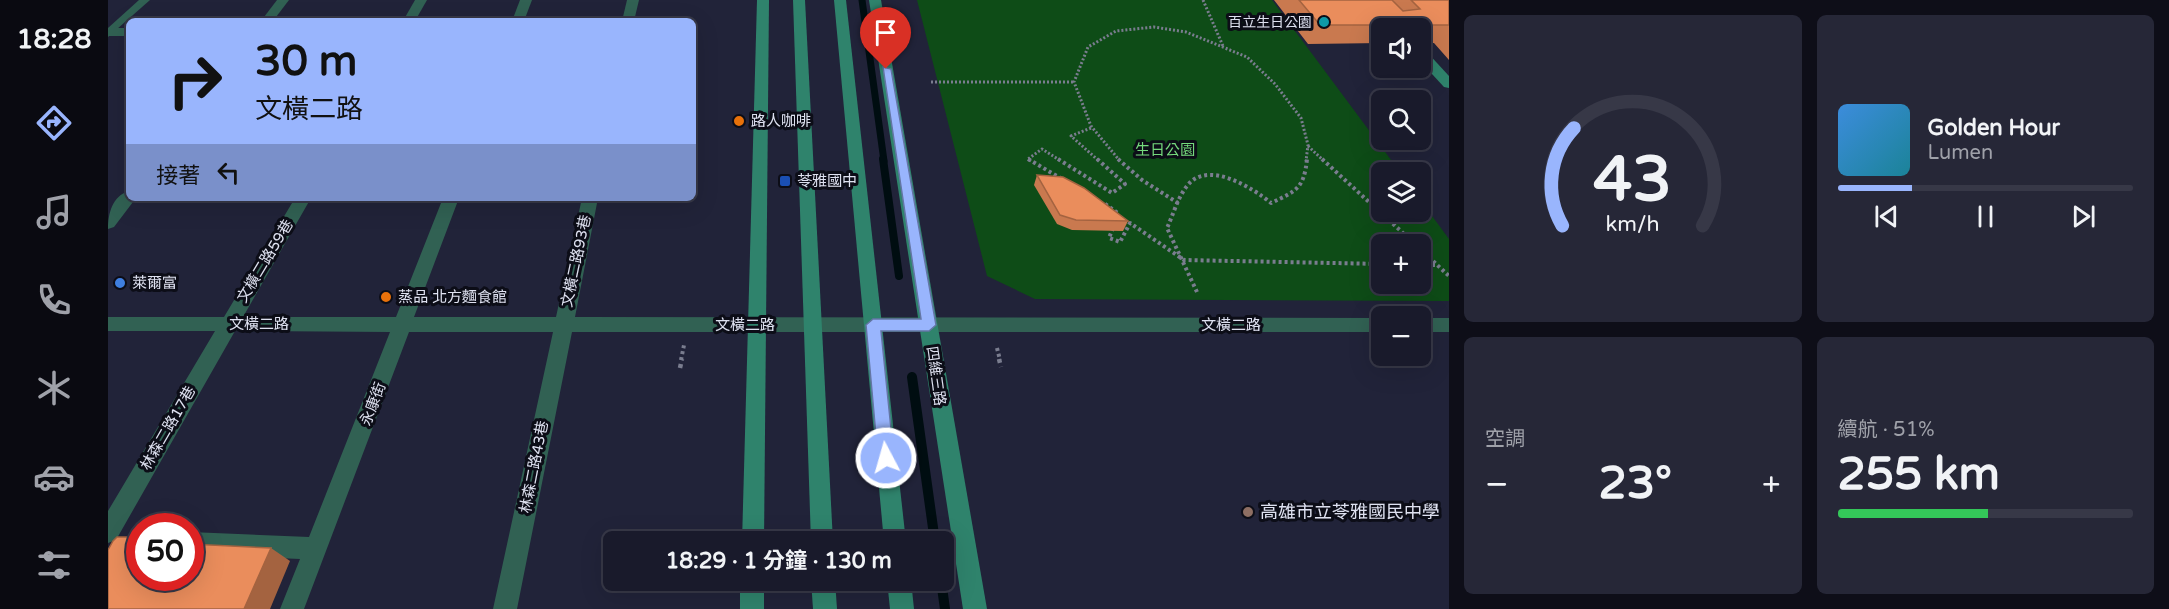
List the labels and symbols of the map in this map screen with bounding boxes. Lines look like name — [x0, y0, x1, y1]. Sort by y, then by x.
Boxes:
pin — [860, 7, 911, 69]
place label: 百立生日公園 — [1228, 14, 1312, 31]
marker: 百立生日公園 — [1317, 15, 1331, 29]
place label: 路人咖啡 — [751, 112, 811, 130]
marker: 路人咖啡 — [732, 114, 746, 128]
park label: 生日公園 — [1135, 141, 1195, 159]
place label: 苓雅國中 — [797, 172, 857, 190]
marker: 苓雅國中 — [778, 174, 792, 188]
street label: 文橫二路93巷 — [557, 213, 595, 309]
street label: 文橫二路59巷 — [233, 216, 297, 306]
place label: 萊爾富 — [132, 274, 177, 292]
marker: 萊爾富 — [113, 276, 127, 290]
place label: 蒸品 北方麵食館 — [398, 288, 507, 306]
marker: 蒸品 北方麵食館 — [379, 290, 393, 304]
street label: 文橫二路 — [229, 315, 289, 333]
street label: 文橫二路 — [715, 316, 775, 334]
street label: 文橫二路 — [1201, 316, 1261, 334]
street label: 四維三路 — [923, 345, 949, 407]
street label: 永康街 — [357, 380, 389, 428]
street label: 林森二路17巷 — [137, 383, 199, 473]
street label: 林森二路43巷 — [516, 419, 552, 515]
position arrow — [854, 426, 918, 490]
place label: 高雄市立苓雅國民中學 — [1260, 501, 1440, 523]
marker: 高雄市立苓雅國民中學 — [1241, 505, 1255, 519]
speed limit sign: 50 — [126, 513, 204, 591]

